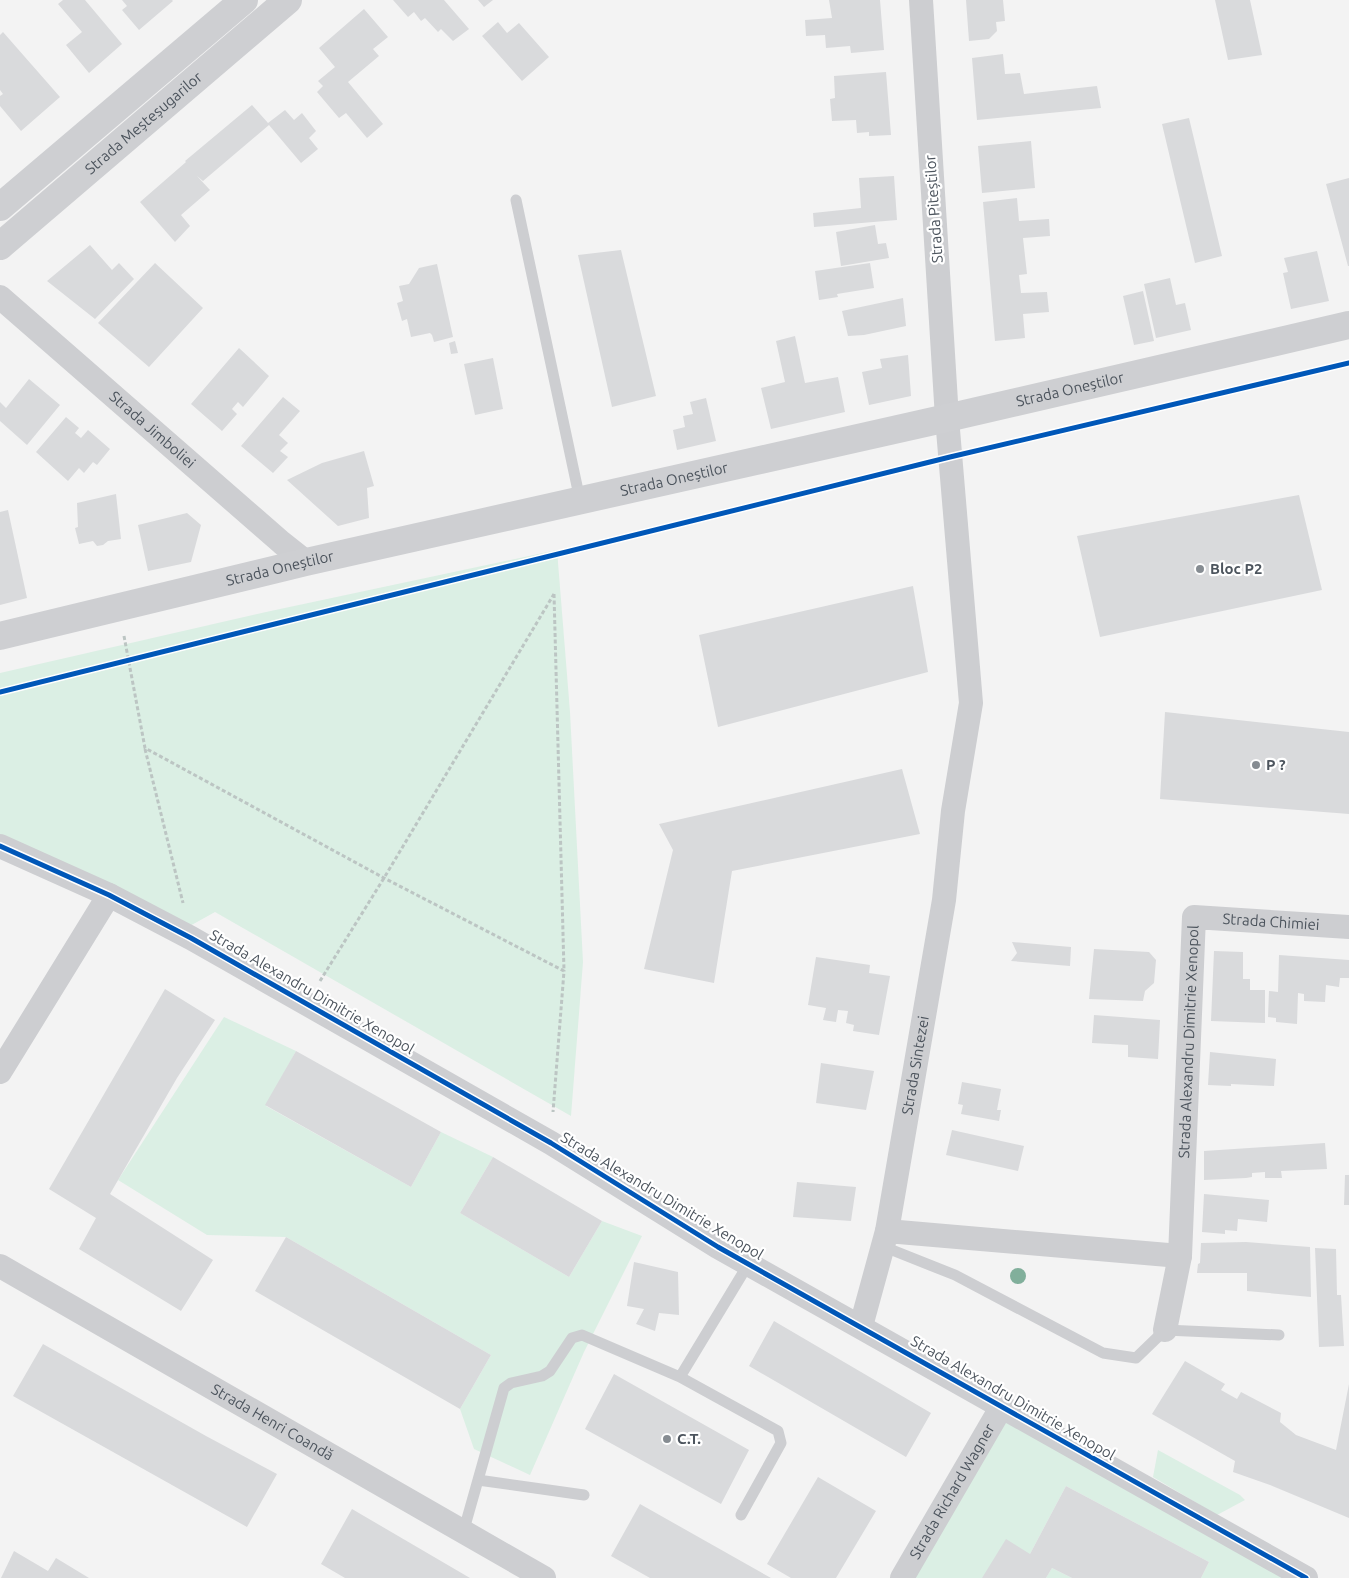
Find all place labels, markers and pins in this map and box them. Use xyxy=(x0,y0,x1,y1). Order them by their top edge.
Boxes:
place label: Bloc P2 xyxy=(1210,560,1262,577)
marker: Bloc P2 xyxy=(1194,563,1206,575)
place label: P ? xyxy=(1266,756,1286,773)
marker: P ? xyxy=(1250,759,1262,771)
place label: C.T. xyxy=(677,1430,701,1447)
marker: C.T. xyxy=(661,1433,673,1445)

